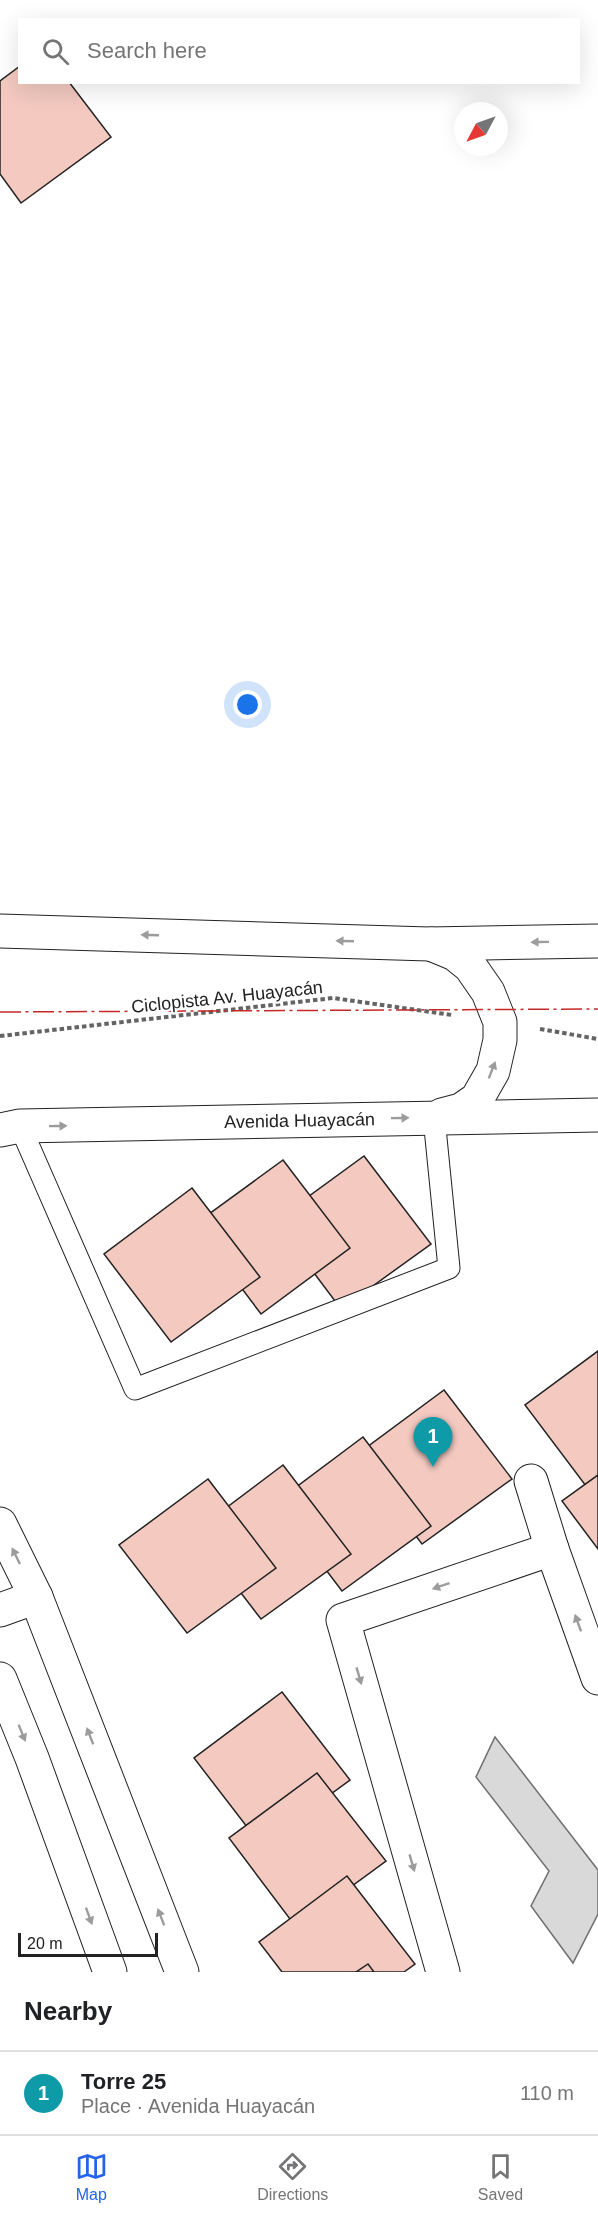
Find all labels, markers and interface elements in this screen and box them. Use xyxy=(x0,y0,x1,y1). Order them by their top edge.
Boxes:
search box xyxy=(18,18,580,84)
icon: search xyxy=(39,35,72,68)
text: Search here xyxy=(87,38,207,63)
north arrow xyxy=(454,102,508,156)
your location xyxy=(233,690,262,719)
one-way arrow xyxy=(140,930,159,940)
one-way arrow xyxy=(335,936,354,946)
one-way arrow xyxy=(530,937,549,947)
street label: Ciclopista Av. Huayacán xyxy=(130,977,324,1017)
one-way arrow xyxy=(487,1061,497,1079)
street label: Avenida Huayacán xyxy=(224,1109,375,1132)
one-way arrow xyxy=(391,1114,410,1123)
one-way arrow xyxy=(49,1121,68,1130)
pin: 1 xyxy=(414,1418,452,1467)
one-way arrow xyxy=(11,1547,20,1564)
one-way arrow xyxy=(432,1582,450,1592)
one-way arrow xyxy=(573,1614,583,1632)
one-way arrow xyxy=(355,1667,364,1685)
one-way arrow xyxy=(17,1725,27,1743)
one-way arrow xyxy=(85,1726,95,1744)
one-way arrow xyxy=(408,1854,417,1872)
one-way arrow xyxy=(85,1907,95,1925)
one-way arrow xyxy=(156,1908,166,1926)
scale bar xyxy=(18,1930,158,1958)
text: 20 m xyxy=(27,1935,63,1952)
text: Nearby xyxy=(24,1996,112,2026)
text: Torre 25 xyxy=(81,2069,166,2094)
text: 1 xyxy=(38,2082,49,2104)
text: 110 m xyxy=(520,2082,574,2104)
text: Place · Avenida Huayacán xyxy=(81,2095,315,2117)
tab: Map xyxy=(75,2150,108,2204)
tab: Directions xyxy=(257,2150,328,2204)
tab: Saved xyxy=(478,2150,523,2204)

